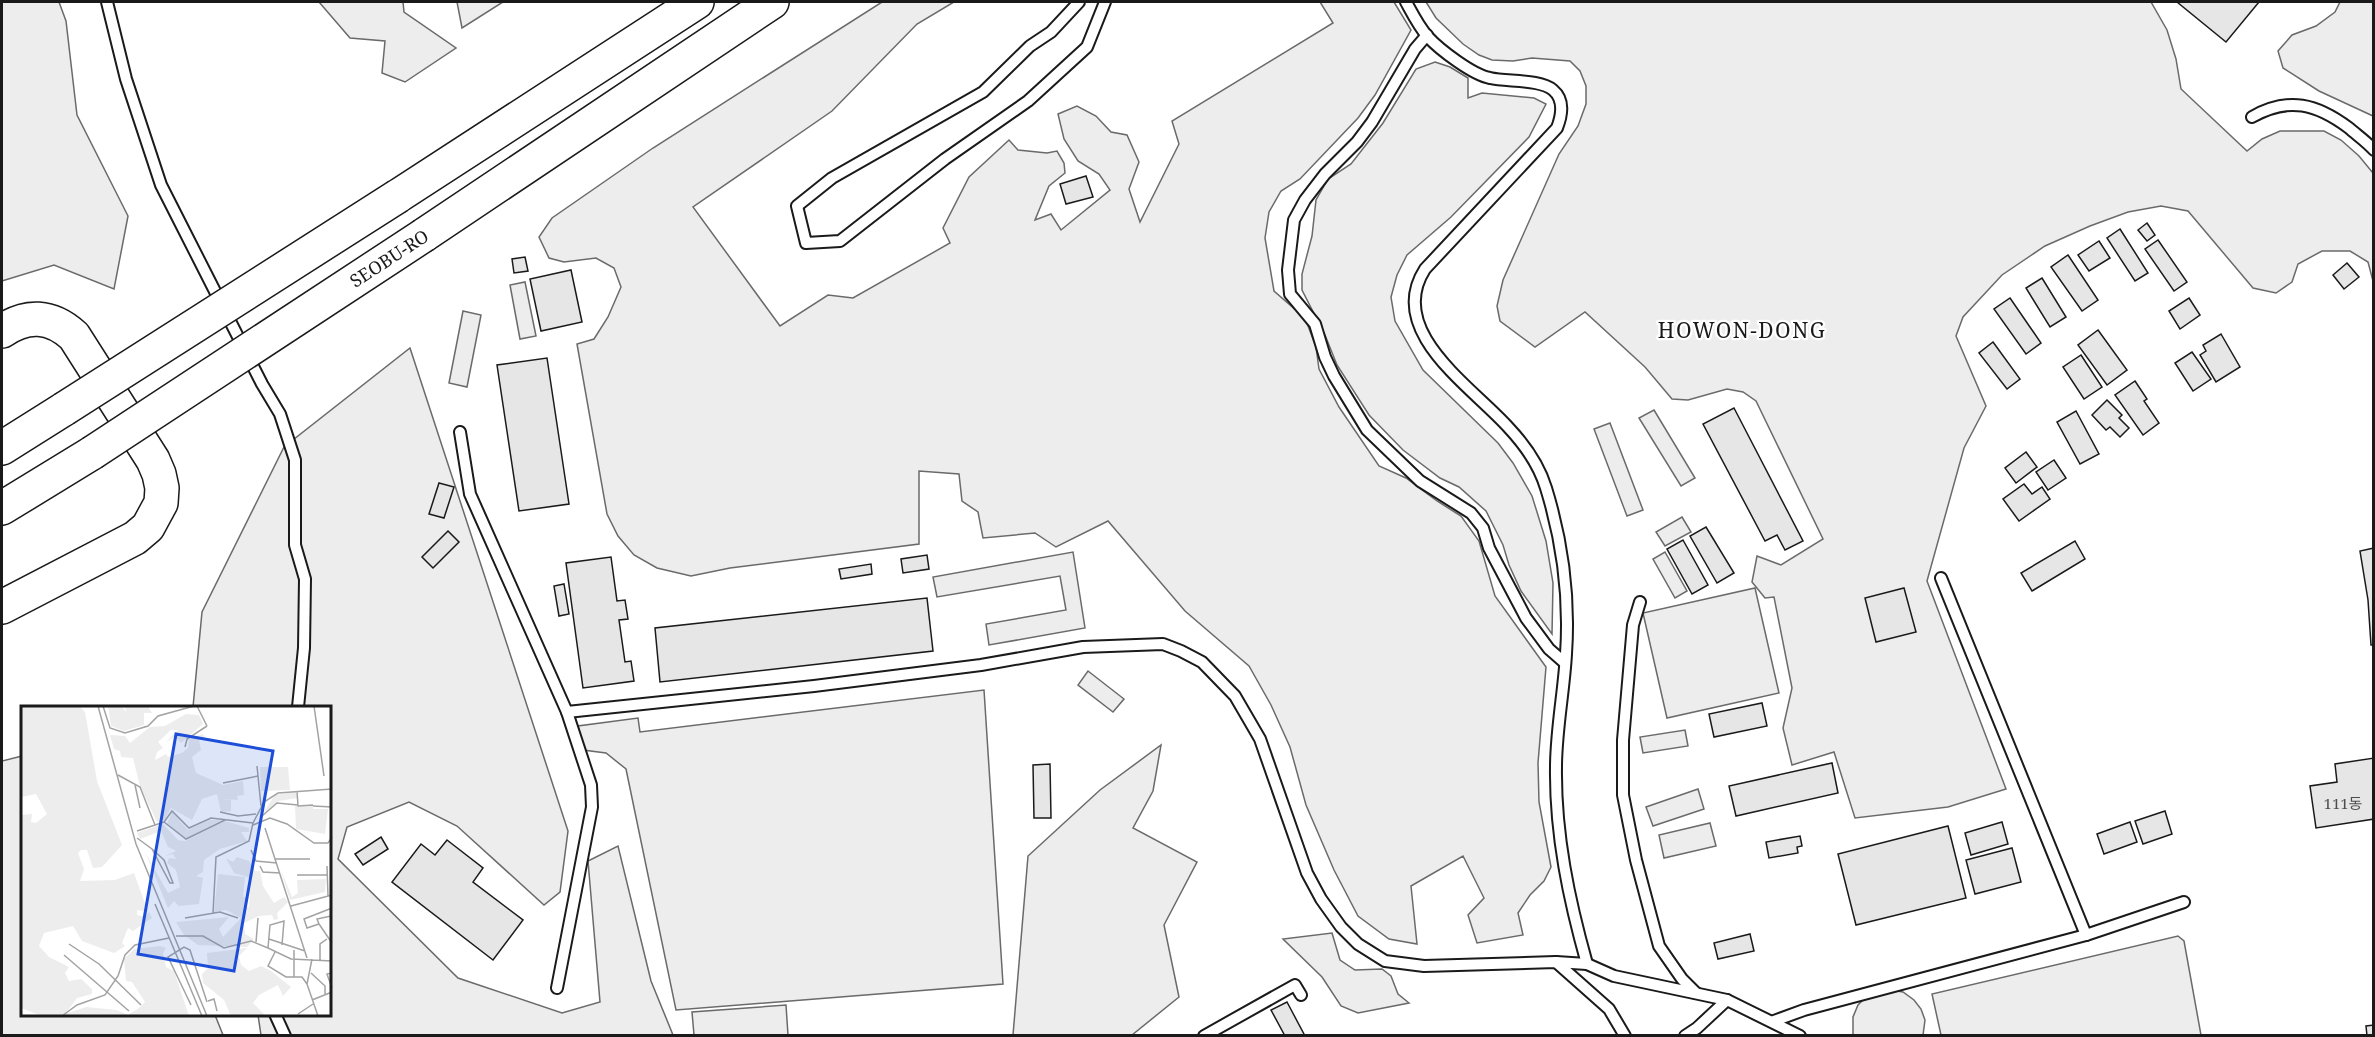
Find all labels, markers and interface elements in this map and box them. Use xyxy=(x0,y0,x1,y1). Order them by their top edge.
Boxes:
street label: SEOBU-RO xyxy=(345,224,433,292)
district label: HOWON-DONG xyxy=(1658,316,1826,344)
inset map xyxy=(21,706,332,1016)
house number: 111동 xyxy=(2324,793,2362,813)

